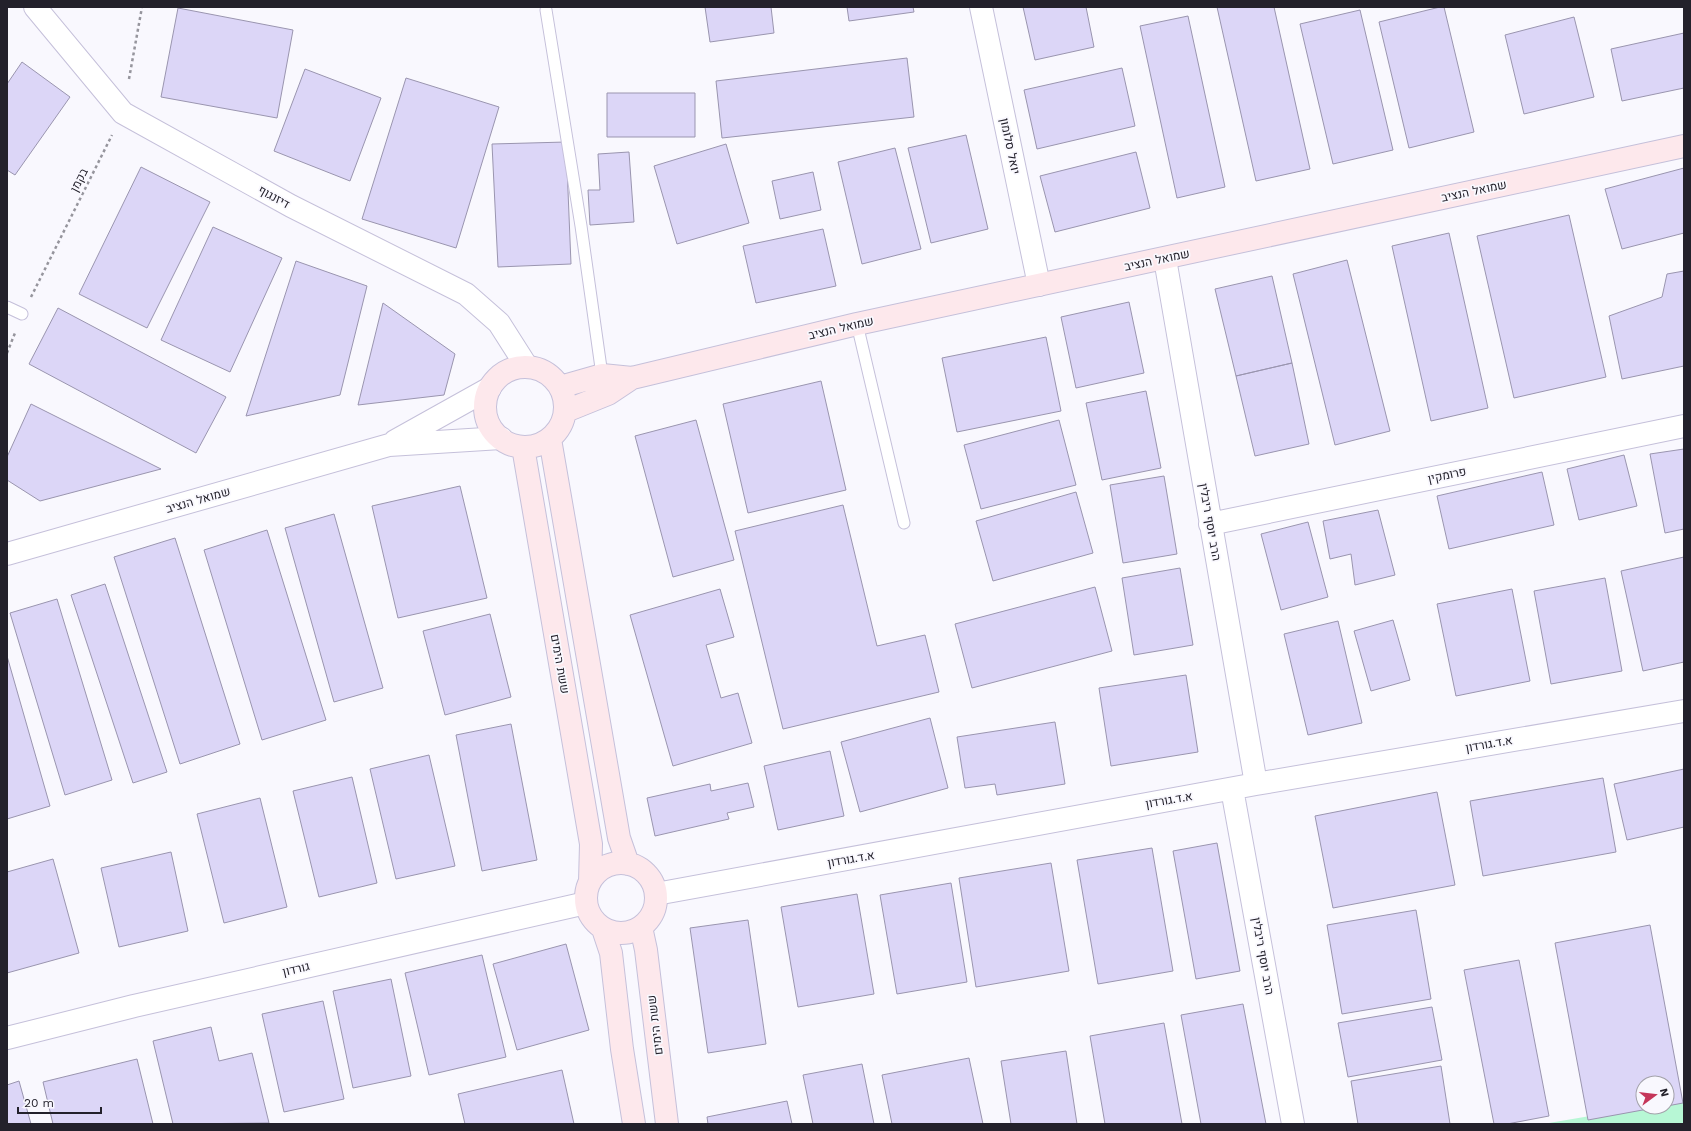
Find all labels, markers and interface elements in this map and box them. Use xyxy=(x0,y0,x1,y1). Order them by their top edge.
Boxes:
street label: יואל סלומון xyxy=(997,117,1023,175)
street label: בקמן xyxy=(67,165,91,194)
street label: שמואל הנציב xyxy=(1440,177,1508,205)
street label: דיזנגוף xyxy=(256,183,292,211)
street label: שמואל הנציב xyxy=(1123,246,1191,274)
street label: שמואל הנציב xyxy=(807,314,875,342)
street label: פרומקין xyxy=(1426,464,1468,486)
street label: הרב יוסף ריבלין xyxy=(1196,482,1224,562)
street label: שמואל הנציב xyxy=(164,484,232,516)
street label: ששת הימים xyxy=(548,633,572,695)
street label: א.ד.גורדון xyxy=(1464,733,1514,755)
street label: א.ד.גורדון xyxy=(1144,789,1194,811)
street label: א.ד.גורדון xyxy=(826,848,876,870)
street label: הרב יוסף ריבלין xyxy=(1249,916,1277,996)
street label: גורדון xyxy=(281,959,311,979)
street label: ששת הימים xyxy=(644,994,666,1056)
north arrow xyxy=(1635,1075,1675,1115)
text: N xyxy=(1657,1087,1672,1098)
scale bar xyxy=(18,1089,101,1115)
text: 20 m xyxy=(24,1096,54,1110)

